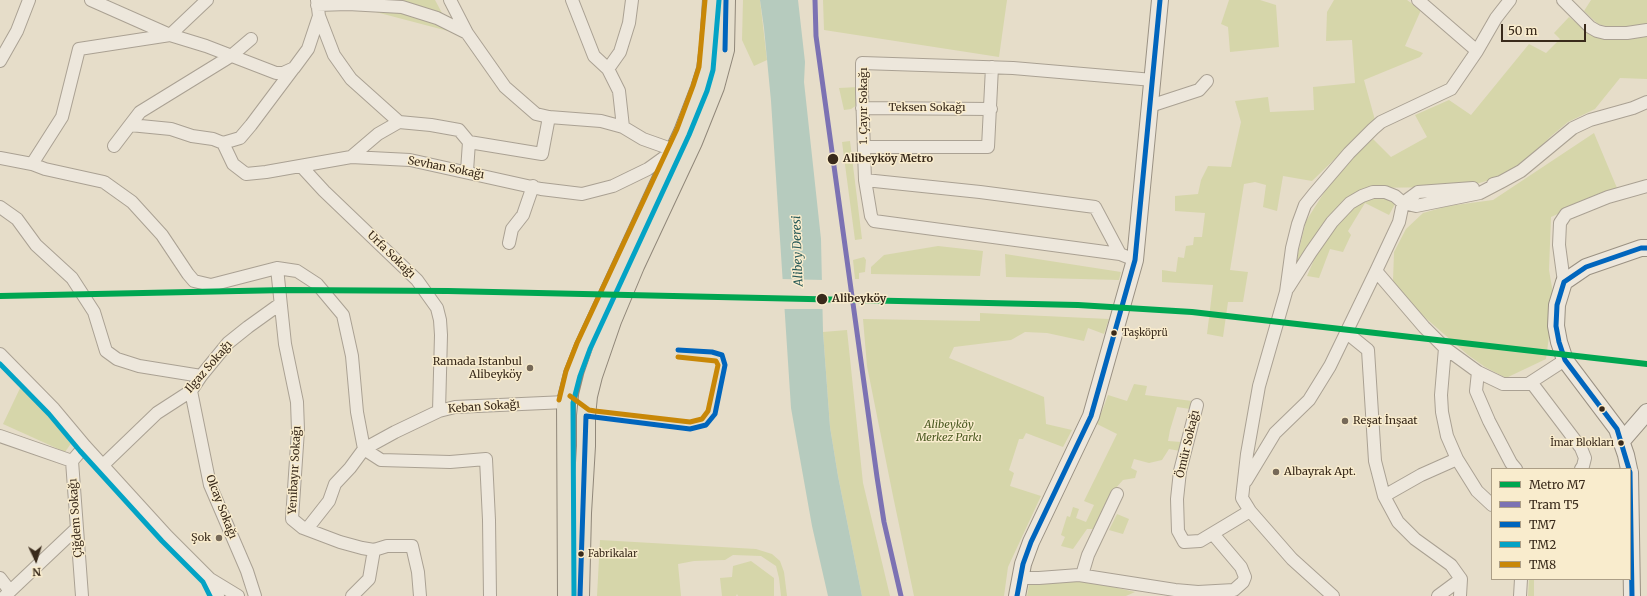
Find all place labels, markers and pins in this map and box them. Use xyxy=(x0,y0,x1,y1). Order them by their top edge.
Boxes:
marker: Alibeyköy Metro xyxy=(826,152,840,166)
place label: Alibeyköy Metro xyxy=(843,152,933,166)
marker: Alibeyköy xyxy=(815,292,829,306)
place label: Alibeyköy xyxy=(832,292,886,306)
place label: Taşköprü xyxy=(1122,327,1168,339)
marker: Taşköprü xyxy=(1109,328,1119,338)
place label: Ramada Istanbul Alibeyköy xyxy=(433,355,522,381)
marker: Ramada Istanbul Alibeyköy xyxy=(525,363,535,373)
unlabelled marker xyxy=(1597,404,1607,414)
place label: Reşat İnşaat xyxy=(1353,414,1418,428)
marker: Reşat İnşaat xyxy=(1340,416,1350,426)
place label: İmar Blokları xyxy=(1550,437,1614,449)
marker: İmar Blokları xyxy=(1616,438,1626,448)
place label: Albayrak Apt. xyxy=(1284,465,1356,479)
marker: Albayrak Apt. xyxy=(1271,467,1281,477)
place label: Şok xyxy=(191,531,211,545)
marker: Şok xyxy=(214,533,224,543)
place label: Fabrikalar xyxy=(588,548,637,560)
marker: Fabrikalar xyxy=(576,549,586,559)

